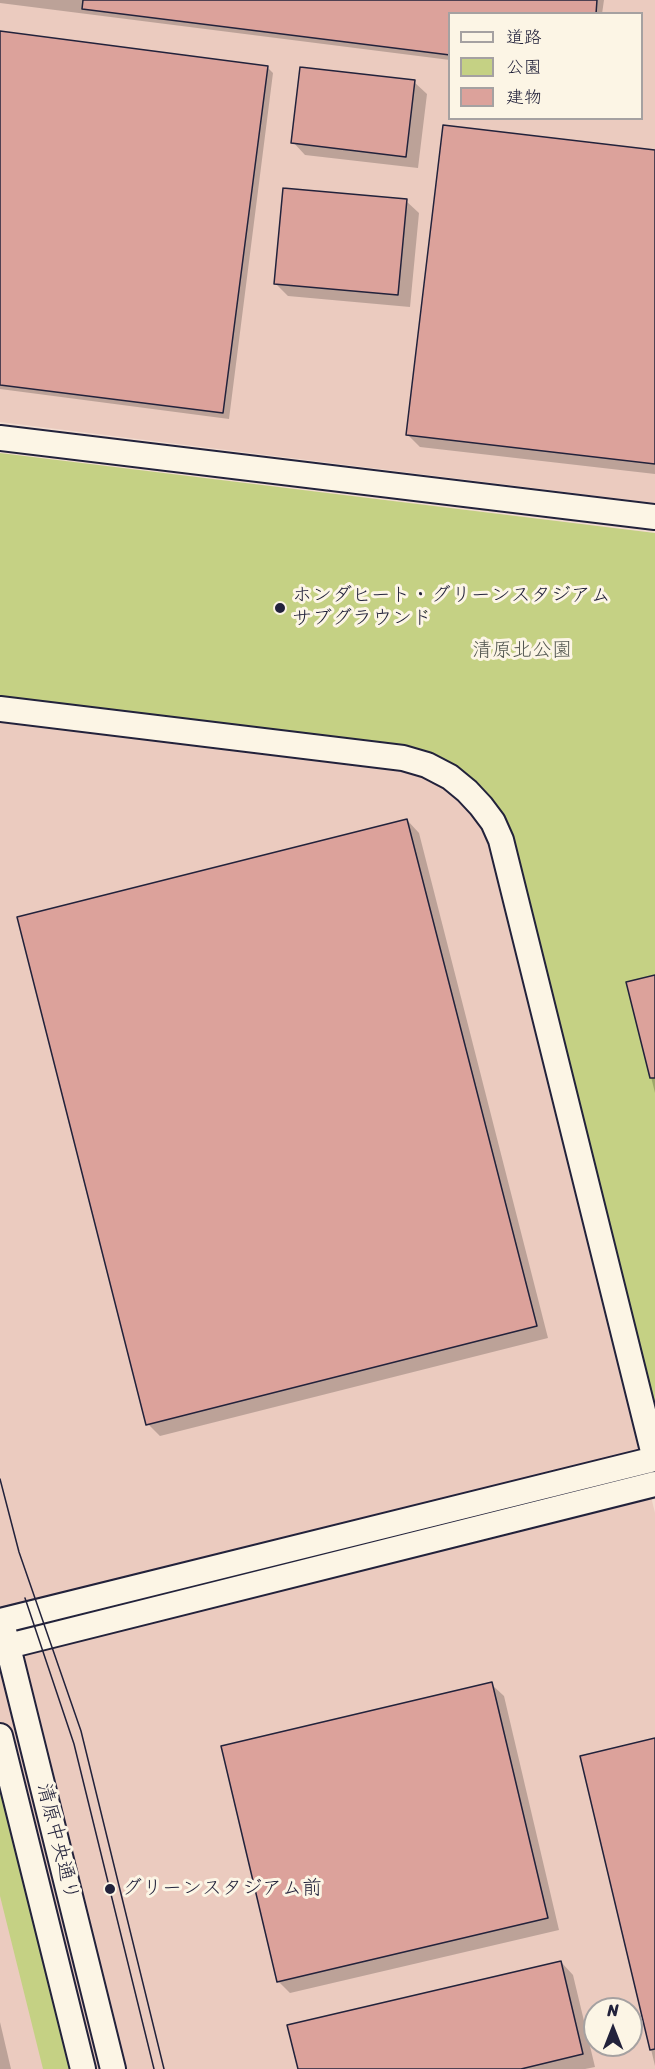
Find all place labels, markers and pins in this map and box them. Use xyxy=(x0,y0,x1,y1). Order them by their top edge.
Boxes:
place label: ホンダヒート・グリーンスタジアム サブグラウンド xyxy=(292,584,611,631)
marker: ホンダヒート・グリーンスタジアム サブグラウンド xyxy=(273,601,287,615)
place label: グリーンスタジアム前 xyxy=(122,1877,322,1901)
marker: グリーンスタジアム前 xyxy=(103,1882,117,1896)

